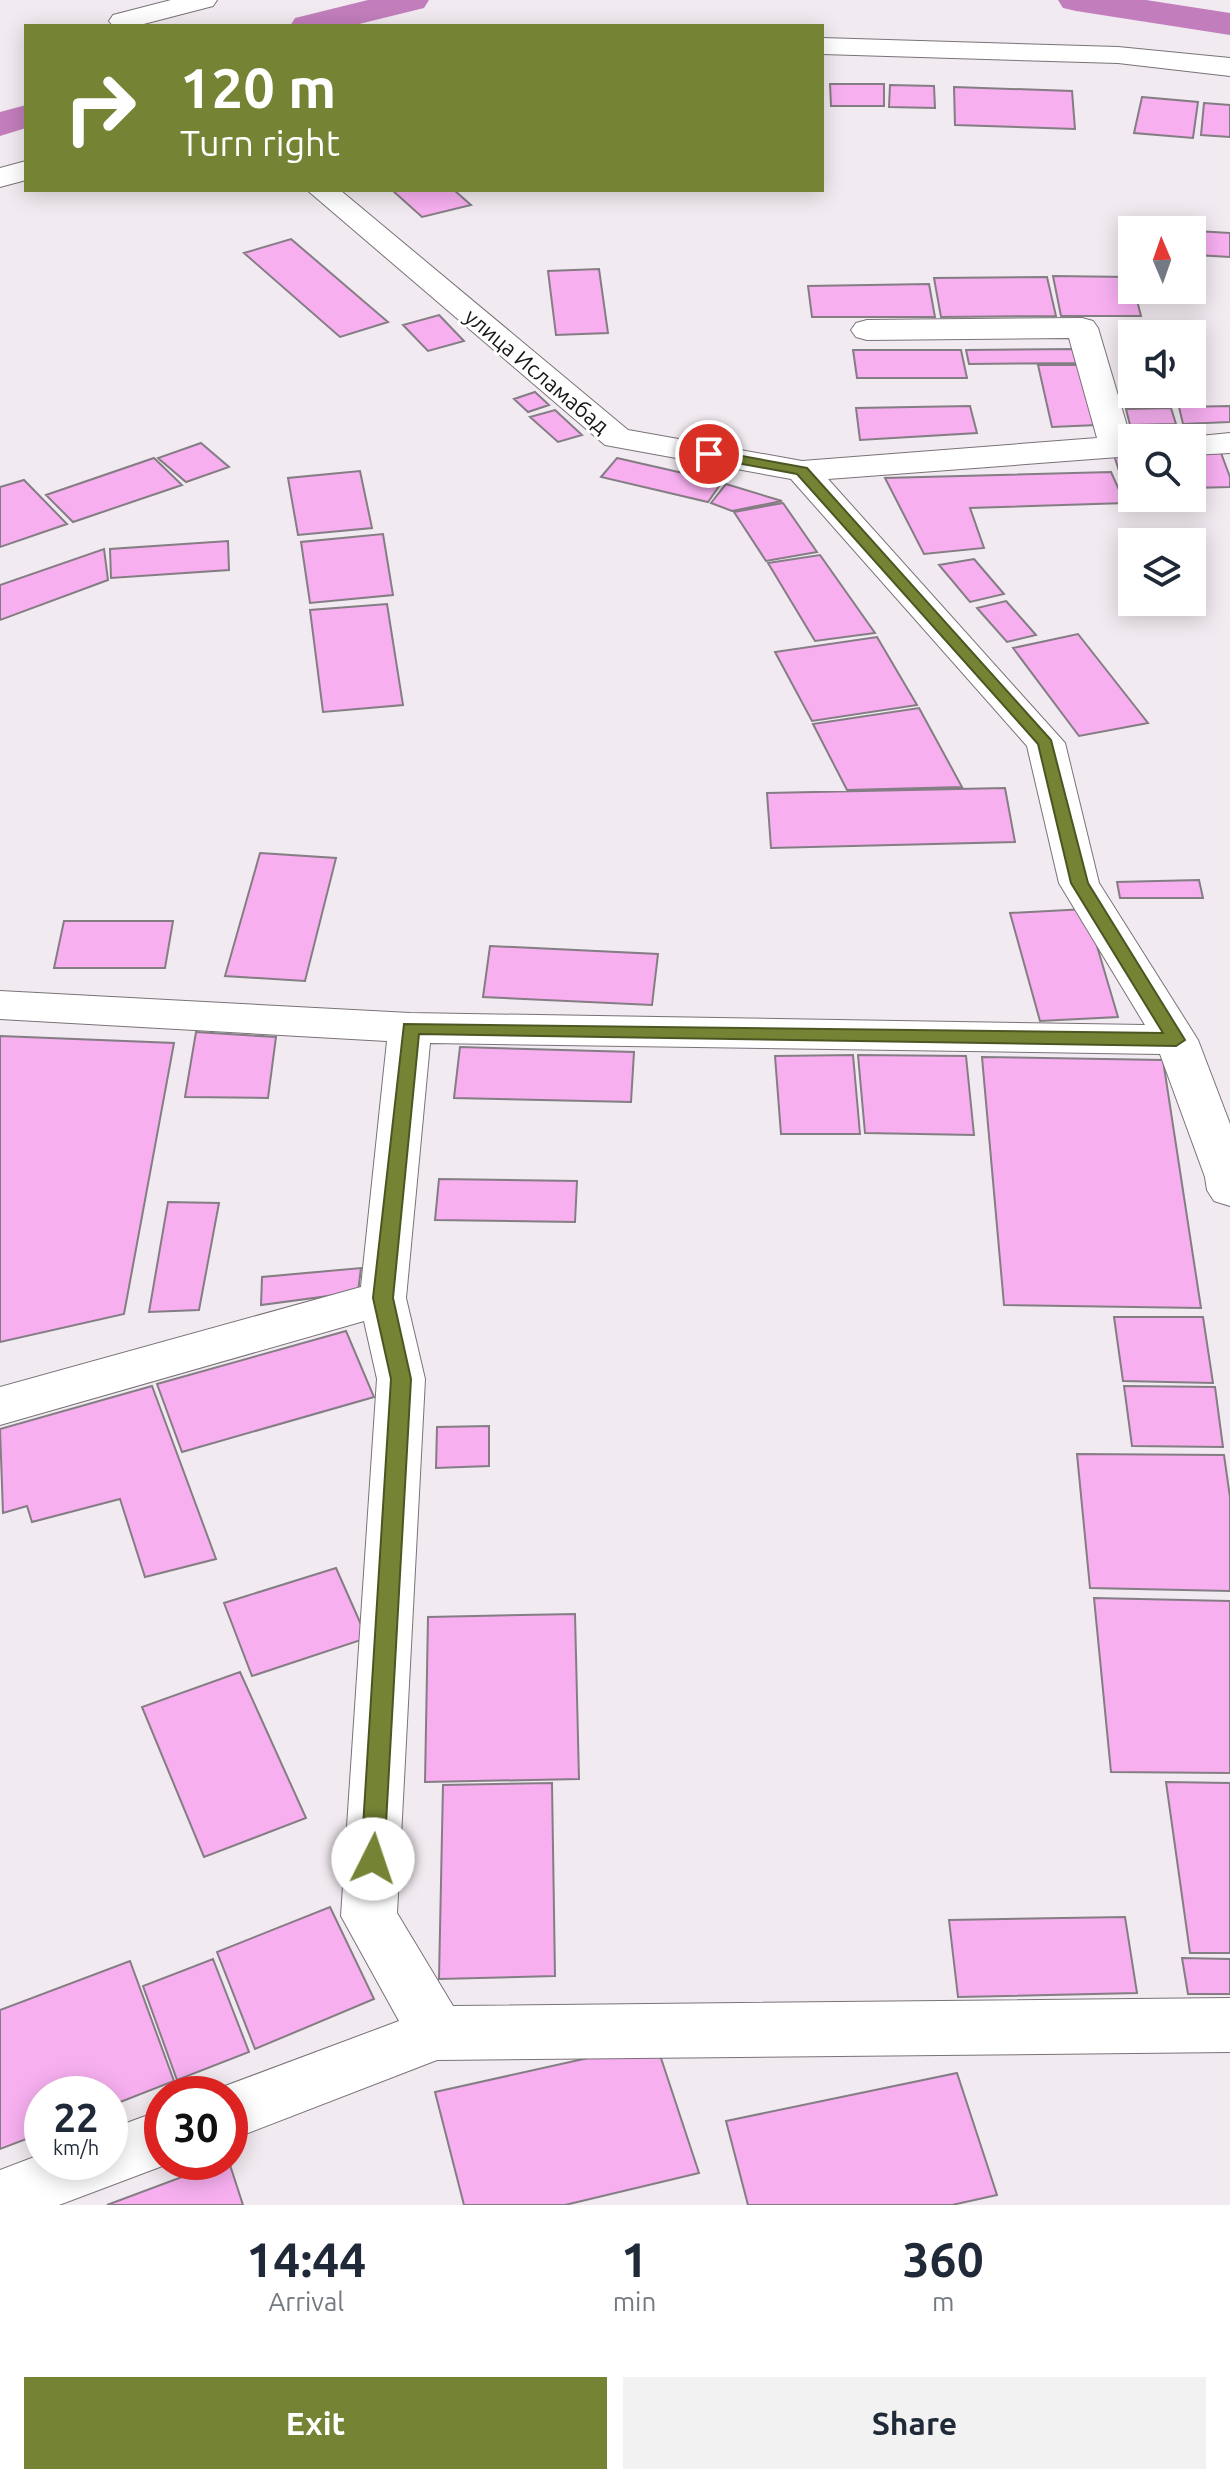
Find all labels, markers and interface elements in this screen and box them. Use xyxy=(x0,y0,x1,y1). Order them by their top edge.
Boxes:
icon: right xyxy=(48,56,152,160)
text: 120 m xyxy=(180,56,336,119)
text: Turn right xyxy=(180,122,340,163)
north arrow xyxy=(1118,216,1206,304)
map controls xyxy=(1118,216,1206,616)
street label: улица Исламабад xyxy=(460,303,614,438)
button: sound xyxy=(1118,320,1206,408)
pin xyxy=(675,420,743,488)
button: search xyxy=(1118,424,1206,512)
icon: arrive xyxy=(687,432,731,476)
button: layers xyxy=(1118,528,1206,616)
position arrow xyxy=(331,1817,415,1901)
speed limit sign: 30 xyxy=(144,2076,248,2180)
text: 22 xyxy=(53,2095,99,2140)
text: km/h xyxy=(53,2136,99,2159)
text: 14:44 xyxy=(246,2232,366,2286)
text: 1 xyxy=(621,2232,648,2286)
text: 360 xyxy=(903,2232,984,2286)
text: Arrival xyxy=(268,2287,344,2316)
text: min xyxy=(613,2287,656,2316)
text: m xyxy=(932,2287,954,2316)
button: Exit xyxy=(24,2377,607,2469)
button: Share xyxy=(623,2377,1206,2469)

